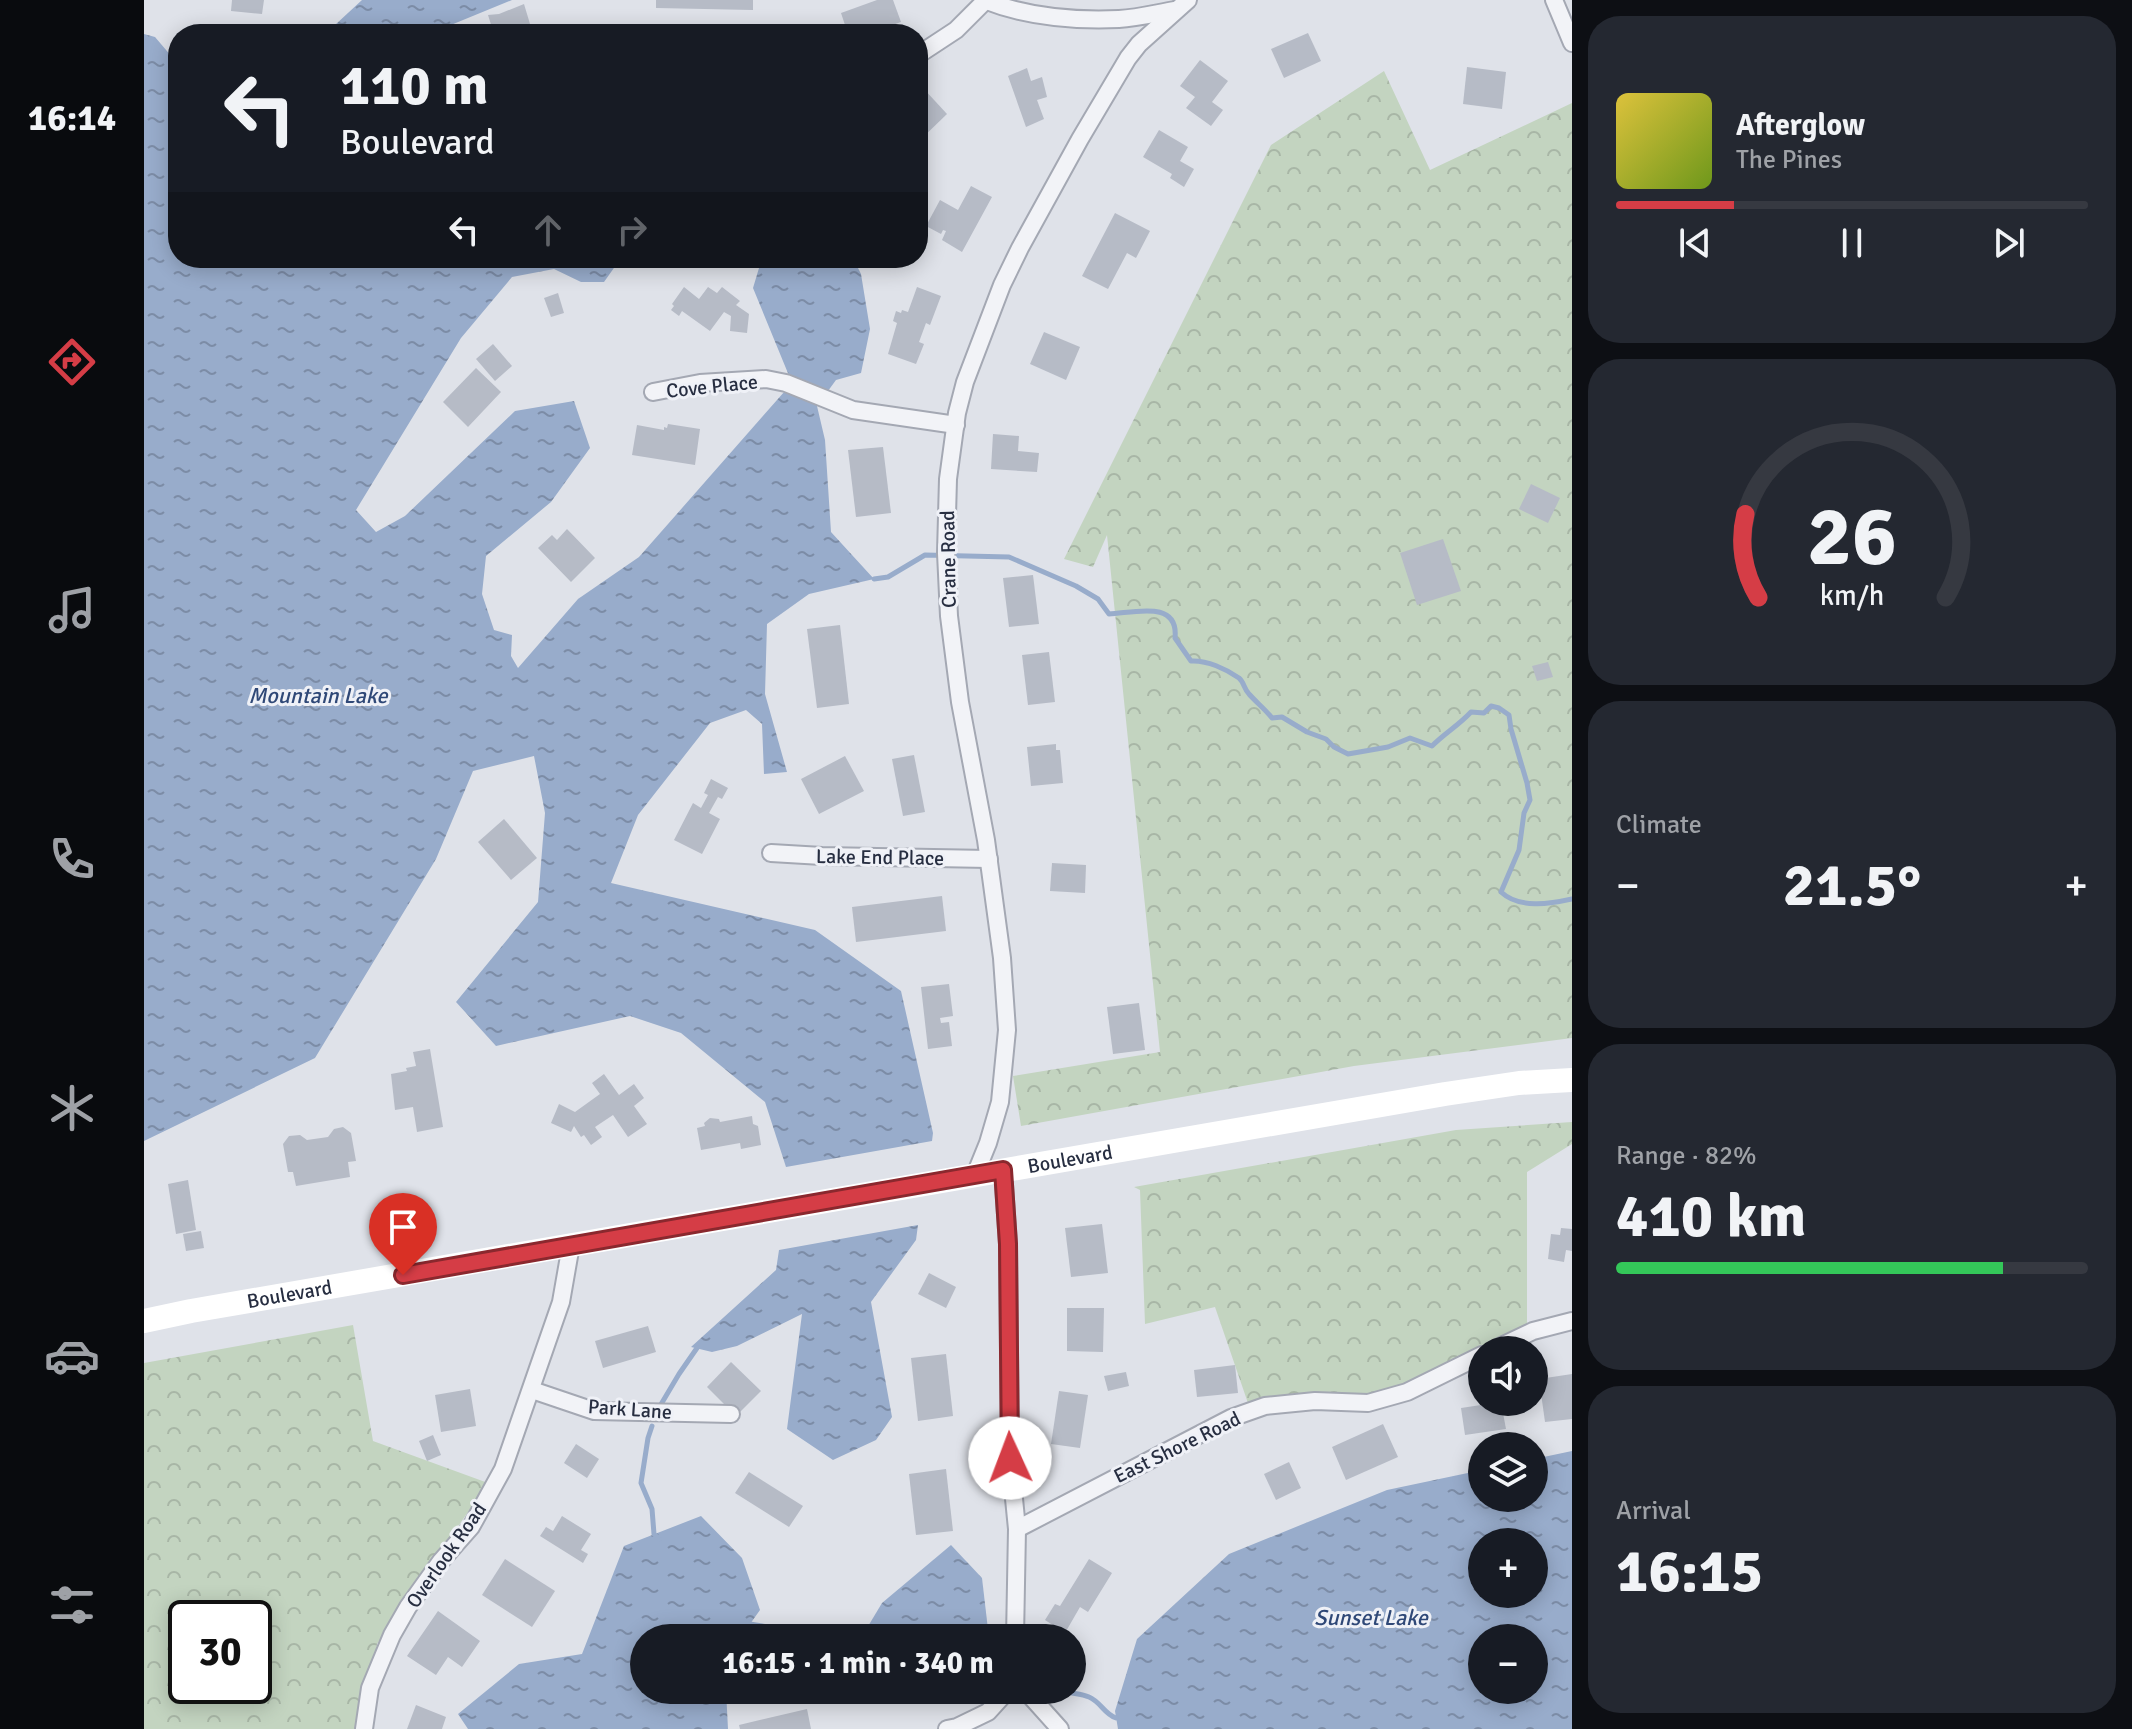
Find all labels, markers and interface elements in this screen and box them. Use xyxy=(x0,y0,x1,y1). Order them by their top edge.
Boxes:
text: 110 m xyxy=(340,51,488,120)
icon: left xyxy=(208,56,312,160)
text: 16:14 xyxy=(28,96,116,141)
text: Afterglow xyxy=(1736,107,1865,144)
text: Boulevard xyxy=(340,120,495,165)
text: The Pines xyxy=(1736,144,1842,176)
icon: left xyxy=(442,208,486,252)
icon: ahead xyxy=(526,208,570,252)
icon: right xyxy=(610,208,654,252)
icon: previous xyxy=(1673,221,1717,265)
icon: pause xyxy=(1830,221,1874,265)
icon: next xyxy=(1987,221,2031,265)
icon: directions xyxy=(44,334,100,390)
street label: Cove Place xyxy=(665,369,759,404)
text: 26 xyxy=(1807,485,1897,587)
street label: Crane Road xyxy=(935,510,962,608)
text: km/h xyxy=(1820,578,1884,613)
icon: music xyxy=(44,582,100,638)
water label: Mountain Lake xyxy=(249,682,388,709)
text: Climate xyxy=(1616,809,1702,841)
icon: phone xyxy=(44,831,100,887)
street label: Lake End Place xyxy=(816,844,944,871)
text: 21.5° xyxy=(1783,849,1921,923)
text: − xyxy=(1616,859,1640,913)
text: + xyxy=(2064,859,2088,913)
icon: climate xyxy=(44,1080,100,1136)
street label: Boulevard xyxy=(1026,1140,1114,1179)
text: Range · 82% xyxy=(1616,1140,1757,1172)
text: 410 km xyxy=(1616,1180,1806,1254)
pin xyxy=(369,1193,437,1275)
icon: arrive xyxy=(381,1205,425,1249)
street label: Boulevard xyxy=(245,1275,334,1314)
icon: car xyxy=(44,1328,100,1384)
map controls xyxy=(1468,1336,1548,1704)
button: sound xyxy=(1468,1336,1548,1416)
street label: Park Lane xyxy=(587,1394,673,1425)
street label: East Shore Road xyxy=(1110,1406,1245,1489)
position arrow xyxy=(968,1416,1052,1500)
button: layers xyxy=(1468,1432,1548,1512)
text: Arrival xyxy=(1616,1495,1691,1527)
street label: Overlook Road xyxy=(401,1498,492,1613)
button: + xyxy=(1468,1528,1548,1608)
text: 16:15 xyxy=(1616,1535,1763,1609)
icon: filters xyxy=(44,1577,100,1633)
speed limit sign: 30 xyxy=(168,1600,272,1704)
water label: Sunset Lake xyxy=(1314,1604,1429,1631)
button: − xyxy=(1468,1624,1548,1704)
text: 16:15 · 1 min · 340 m xyxy=(722,1645,994,1682)

